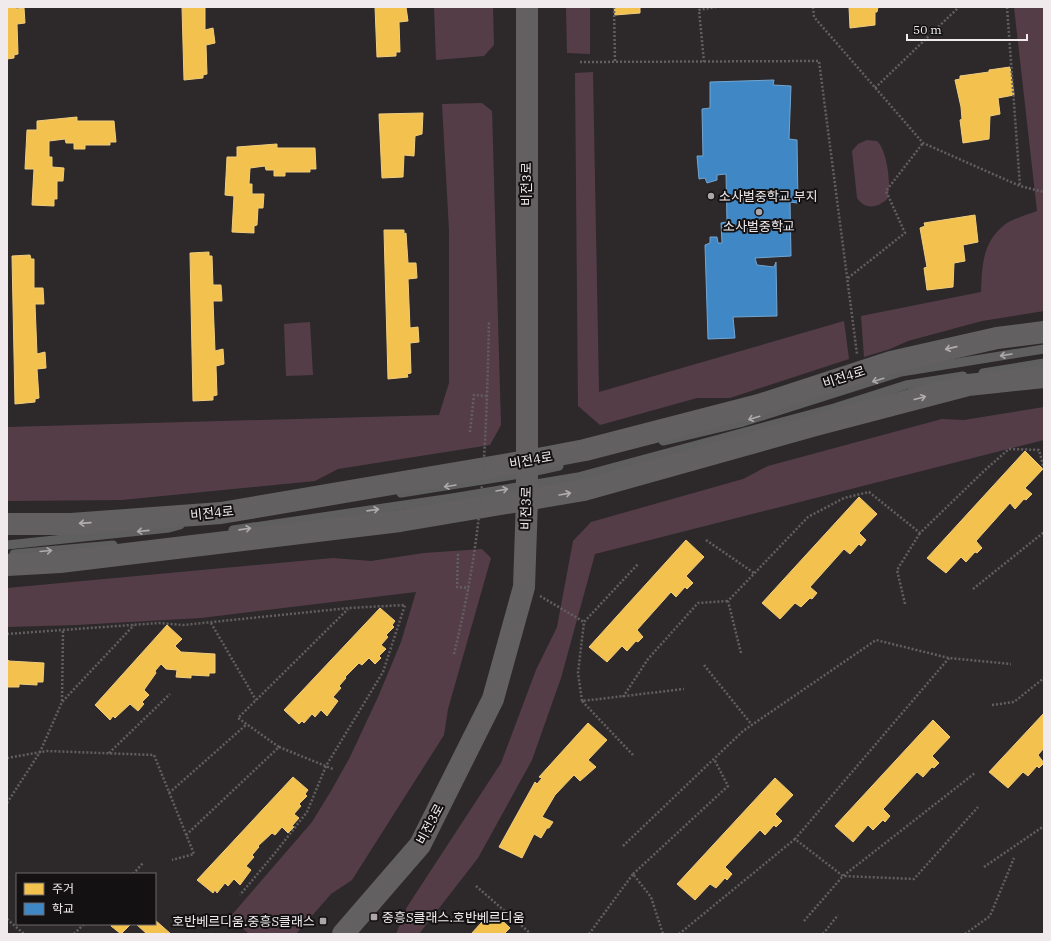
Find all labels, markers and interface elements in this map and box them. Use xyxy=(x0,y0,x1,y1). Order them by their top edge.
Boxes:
scale bar xyxy=(907,16,1027,42)
text: 50 m xyxy=(913,22,942,37)
street label: 비전3로 xyxy=(518,162,535,206)
place label: 소사벌중학교 부지 xyxy=(719,188,818,205)
marker: 소사벌중학교 부지 xyxy=(706,191,716,201)
marker: 소사벌중학교 xyxy=(754,207,764,217)
place label: 소사벌중학교 xyxy=(723,218,795,235)
one-way arrow xyxy=(944,345,957,353)
one-way arrow xyxy=(999,351,1012,359)
street label: 비전4로 xyxy=(821,362,867,392)
one-way arrow xyxy=(872,376,884,384)
one-way arrow xyxy=(913,393,926,401)
one-way arrow xyxy=(748,415,760,423)
street label: 비전4로 xyxy=(508,448,554,472)
one-way arrow xyxy=(443,482,456,490)
one-way arrow xyxy=(495,486,508,494)
street label: 비전3로 xyxy=(517,486,535,530)
one-way arrow xyxy=(558,489,571,497)
street label: 비전4로 xyxy=(189,502,235,524)
one-way arrow xyxy=(366,506,379,514)
one-way arrow xyxy=(79,519,92,526)
one-way arrow xyxy=(238,525,251,533)
one-way arrow xyxy=(136,527,149,535)
one-way arrow xyxy=(39,547,52,555)
street label: 비전3로 xyxy=(412,801,448,847)
legend xyxy=(16,873,156,925)
text: 주거 xyxy=(52,881,74,896)
text: 학교 xyxy=(52,901,74,916)
place label: 중흥S클래스.호반베르디움 xyxy=(382,909,525,926)
marker: 중흥S클래스.호반베르디움 xyxy=(369,912,379,922)
place label: 호반베르디움.중흥S클래스 xyxy=(172,913,315,930)
marker: 호반베르디움.중흥S클래스 xyxy=(318,916,328,926)

